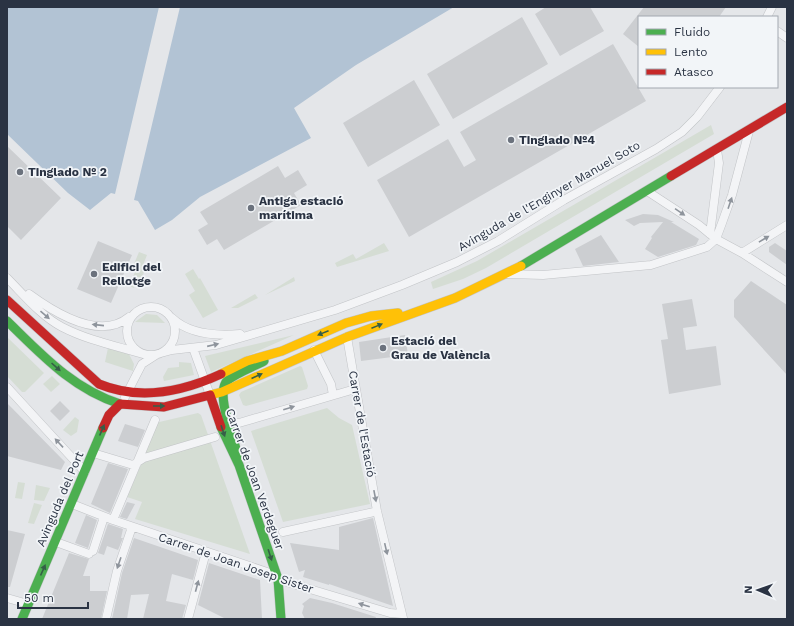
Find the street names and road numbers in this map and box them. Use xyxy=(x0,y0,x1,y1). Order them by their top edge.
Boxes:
street label: Avinguda de l'Enginyer Manuel Soto xyxy=(455,138,643,254)
street label: Carrer de l'Estació xyxy=(346,370,378,478)
street label: Carrer de Joan Verdeguer xyxy=(223,406,287,552)
street label: Avinguda del Port xyxy=(34,449,86,549)
street label: Carrer de Joan Josep Sister xyxy=(157,530,316,596)

